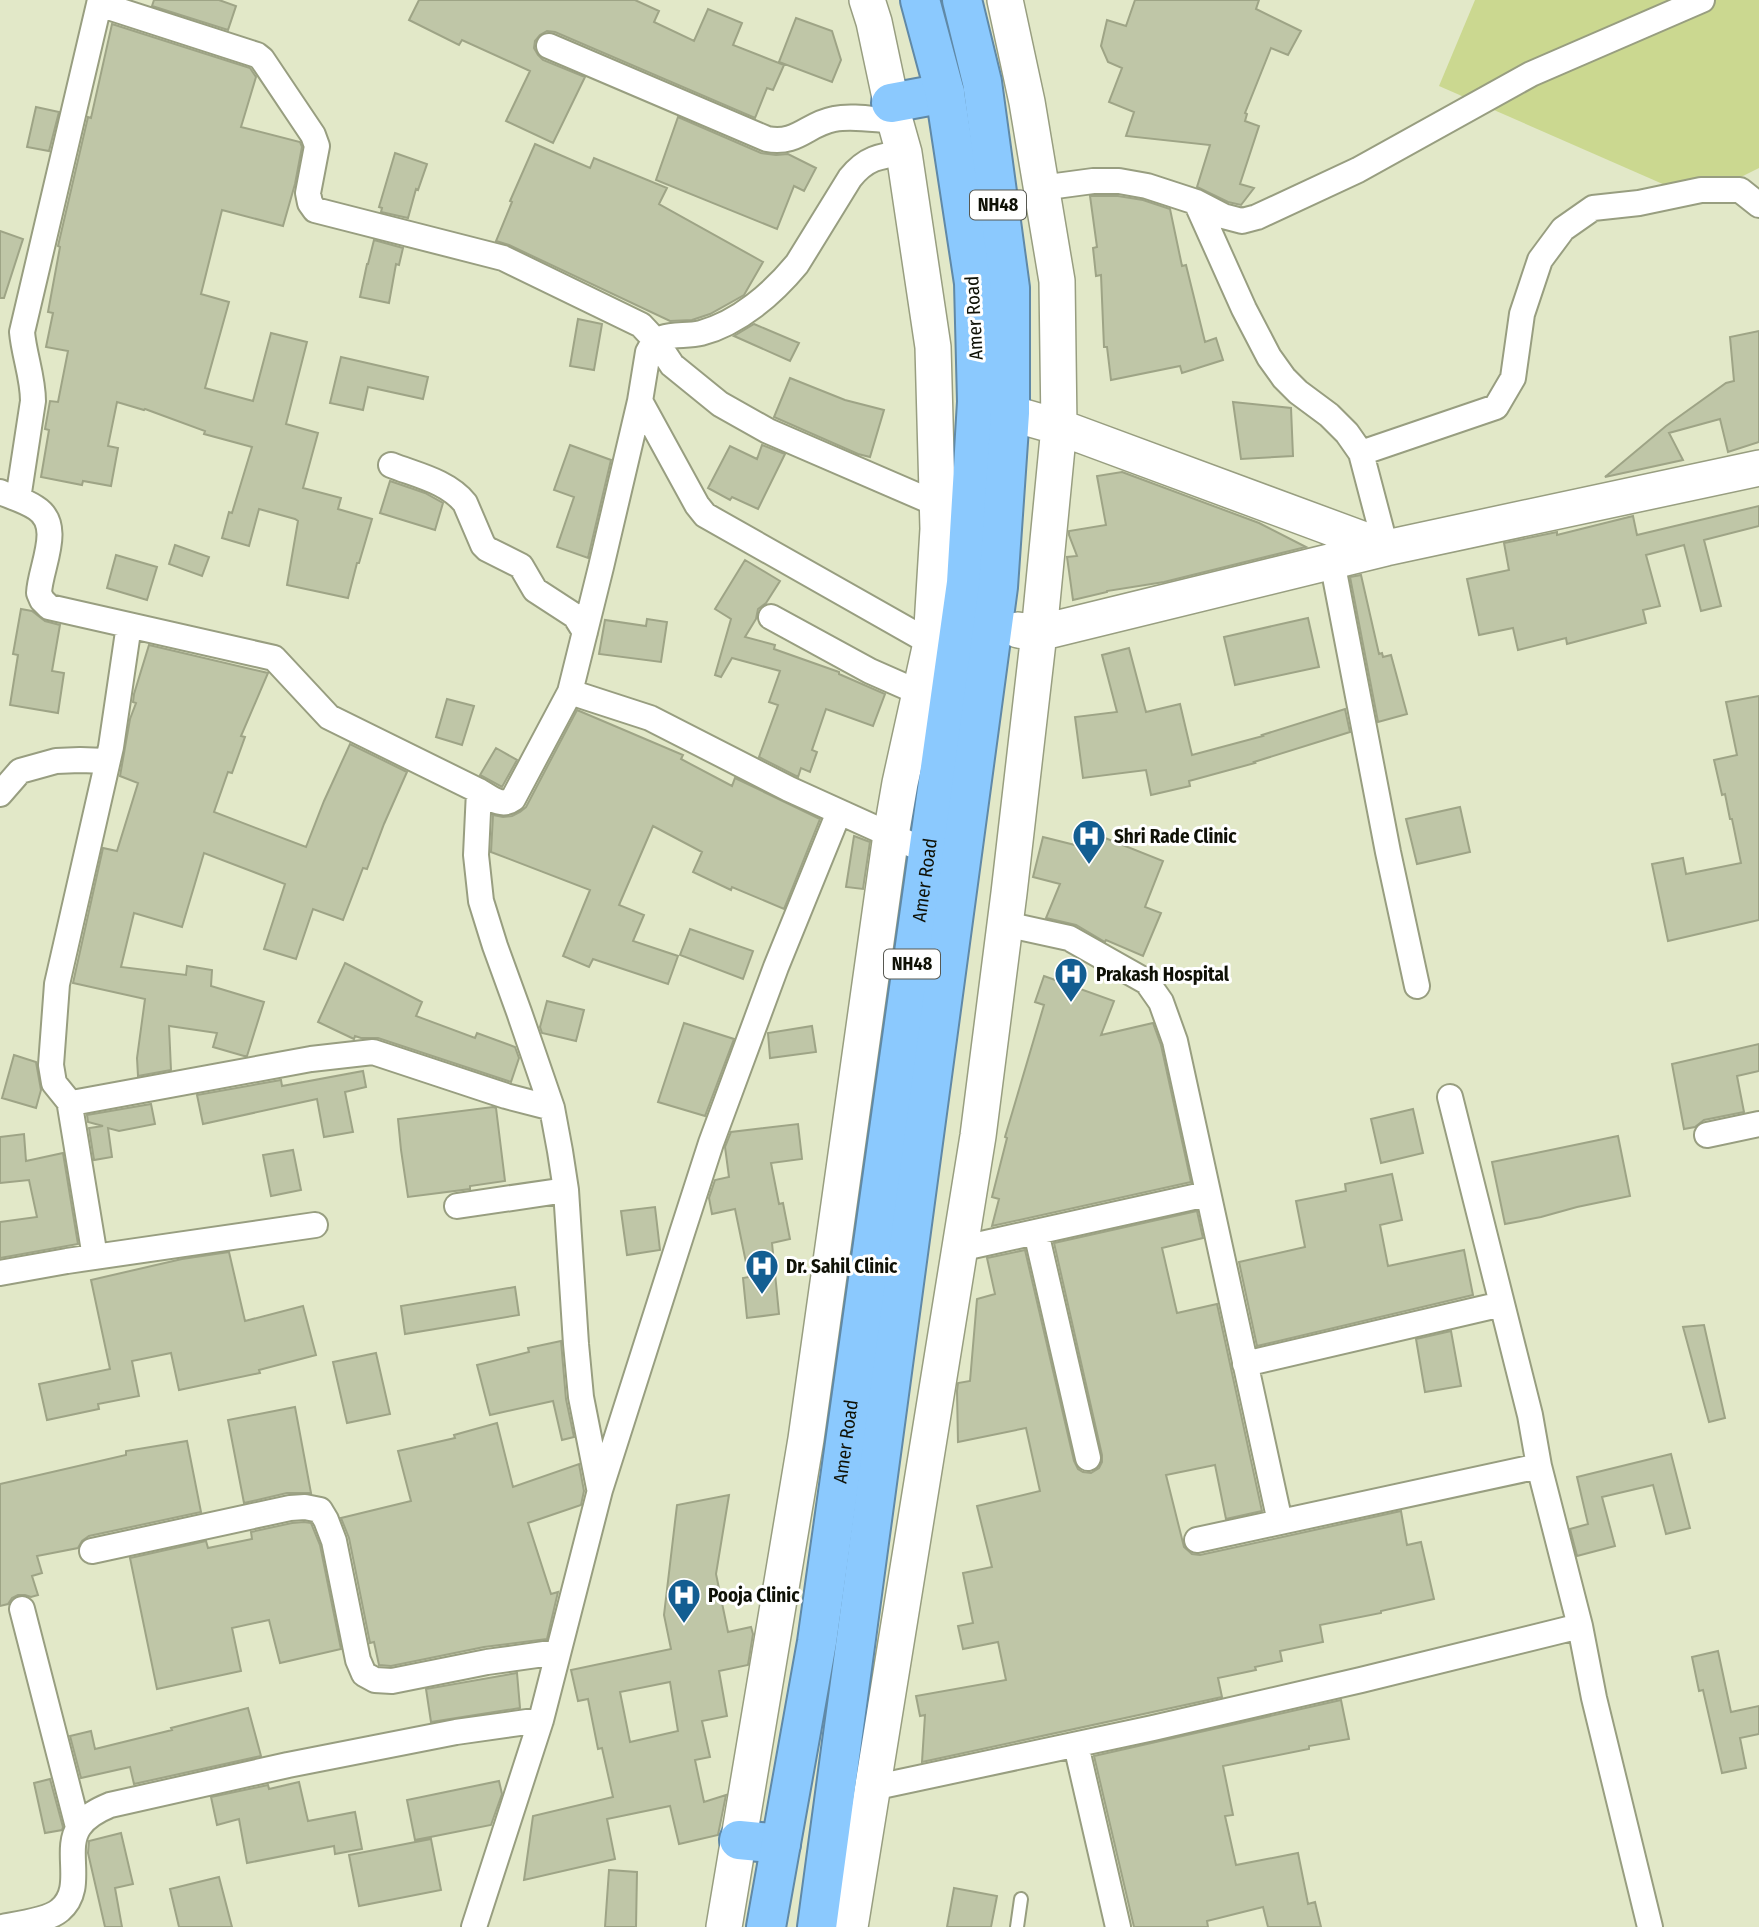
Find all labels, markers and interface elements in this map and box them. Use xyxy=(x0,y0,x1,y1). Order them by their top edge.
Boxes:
road number: NH48 xyxy=(970,190,1026,220)
street label: Amer Road xyxy=(960,275,988,361)
hospital icon: Shri Rade Clinic xyxy=(1070,817,1108,866)
place label: Shri Rade Clinic xyxy=(1114,825,1237,848)
street label: Amer Road xyxy=(907,837,941,923)
road number: NH48 xyxy=(884,950,940,979)
hospital icon: Prakash Hospital xyxy=(1052,955,1090,1004)
place label: Prakash Hospital xyxy=(1096,963,1230,986)
hospital icon: Dr. Sahil Clinic xyxy=(743,1247,781,1296)
place label: Dr. Sahil Clinic xyxy=(786,1255,898,1278)
street label: Amer Road xyxy=(828,1398,862,1485)
hospital icon: Pooja Clinic xyxy=(665,1576,703,1625)
place label: Pooja Clinic xyxy=(708,1584,800,1607)

